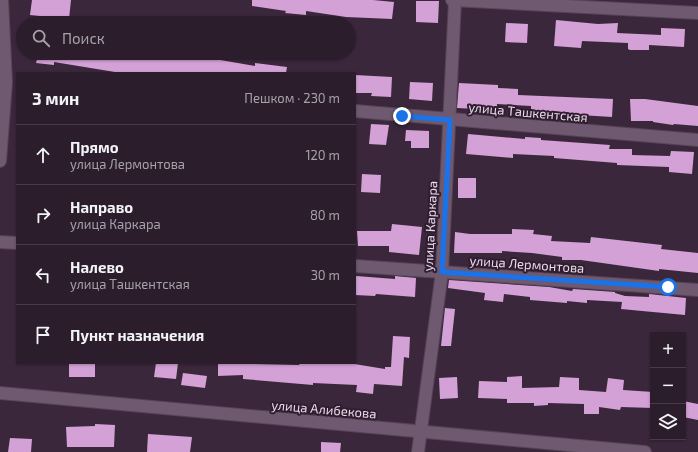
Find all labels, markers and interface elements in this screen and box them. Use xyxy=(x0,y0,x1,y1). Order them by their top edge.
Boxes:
search box xyxy=(16,16,356,60)
icon: search xyxy=(30,27,52,49)
text: Поиск xyxy=(62,29,105,47)
text: 3 мин xyxy=(32,88,79,108)
text: Пешком · 230 m xyxy=(244,90,340,106)
street label: улица Ташкентская xyxy=(468,99,588,125)
route end xyxy=(393,107,411,125)
text: Прямо xyxy=(70,138,119,156)
icon: ahead xyxy=(32,144,54,166)
text: 120 m xyxy=(305,147,340,163)
text: улица Лермонтова xyxy=(70,156,185,172)
street label: улица Каркара xyxy=(420,180,440,272)
text: Направо xyxy=(70,198,133,216)
icon: right xyxy=(32,204,54,226)
text: 80 m xyxy=(310,207,340,223)
text: улица Каркара xyxy=(70,216,161,232)
street label: улица Лермонтова xyxy=(469,252,585,276)
text: Налево xyxy=(70,258,124,276)
icon: left xyxy=(32,264,54,286)
text: 30 m xyxy=(311,267,340,283)
text: улица Ташкентская xyxy=(70,276,190,292)
route start xyxy=(659,278,677,296)
icon: arrive xyxy=(32,324,54,346)
text: Пункт назначения xyxy=(70,326,204,344)
map controls xyxy=(650,332,686,440)
button: + xyxy=(650,332,686,368)
button: − xyxy=(650,368,686,404)
street label: улица Алибекова xyxy=(271,396,377,422)
button: layers xyxy=(650,404,686,440)

